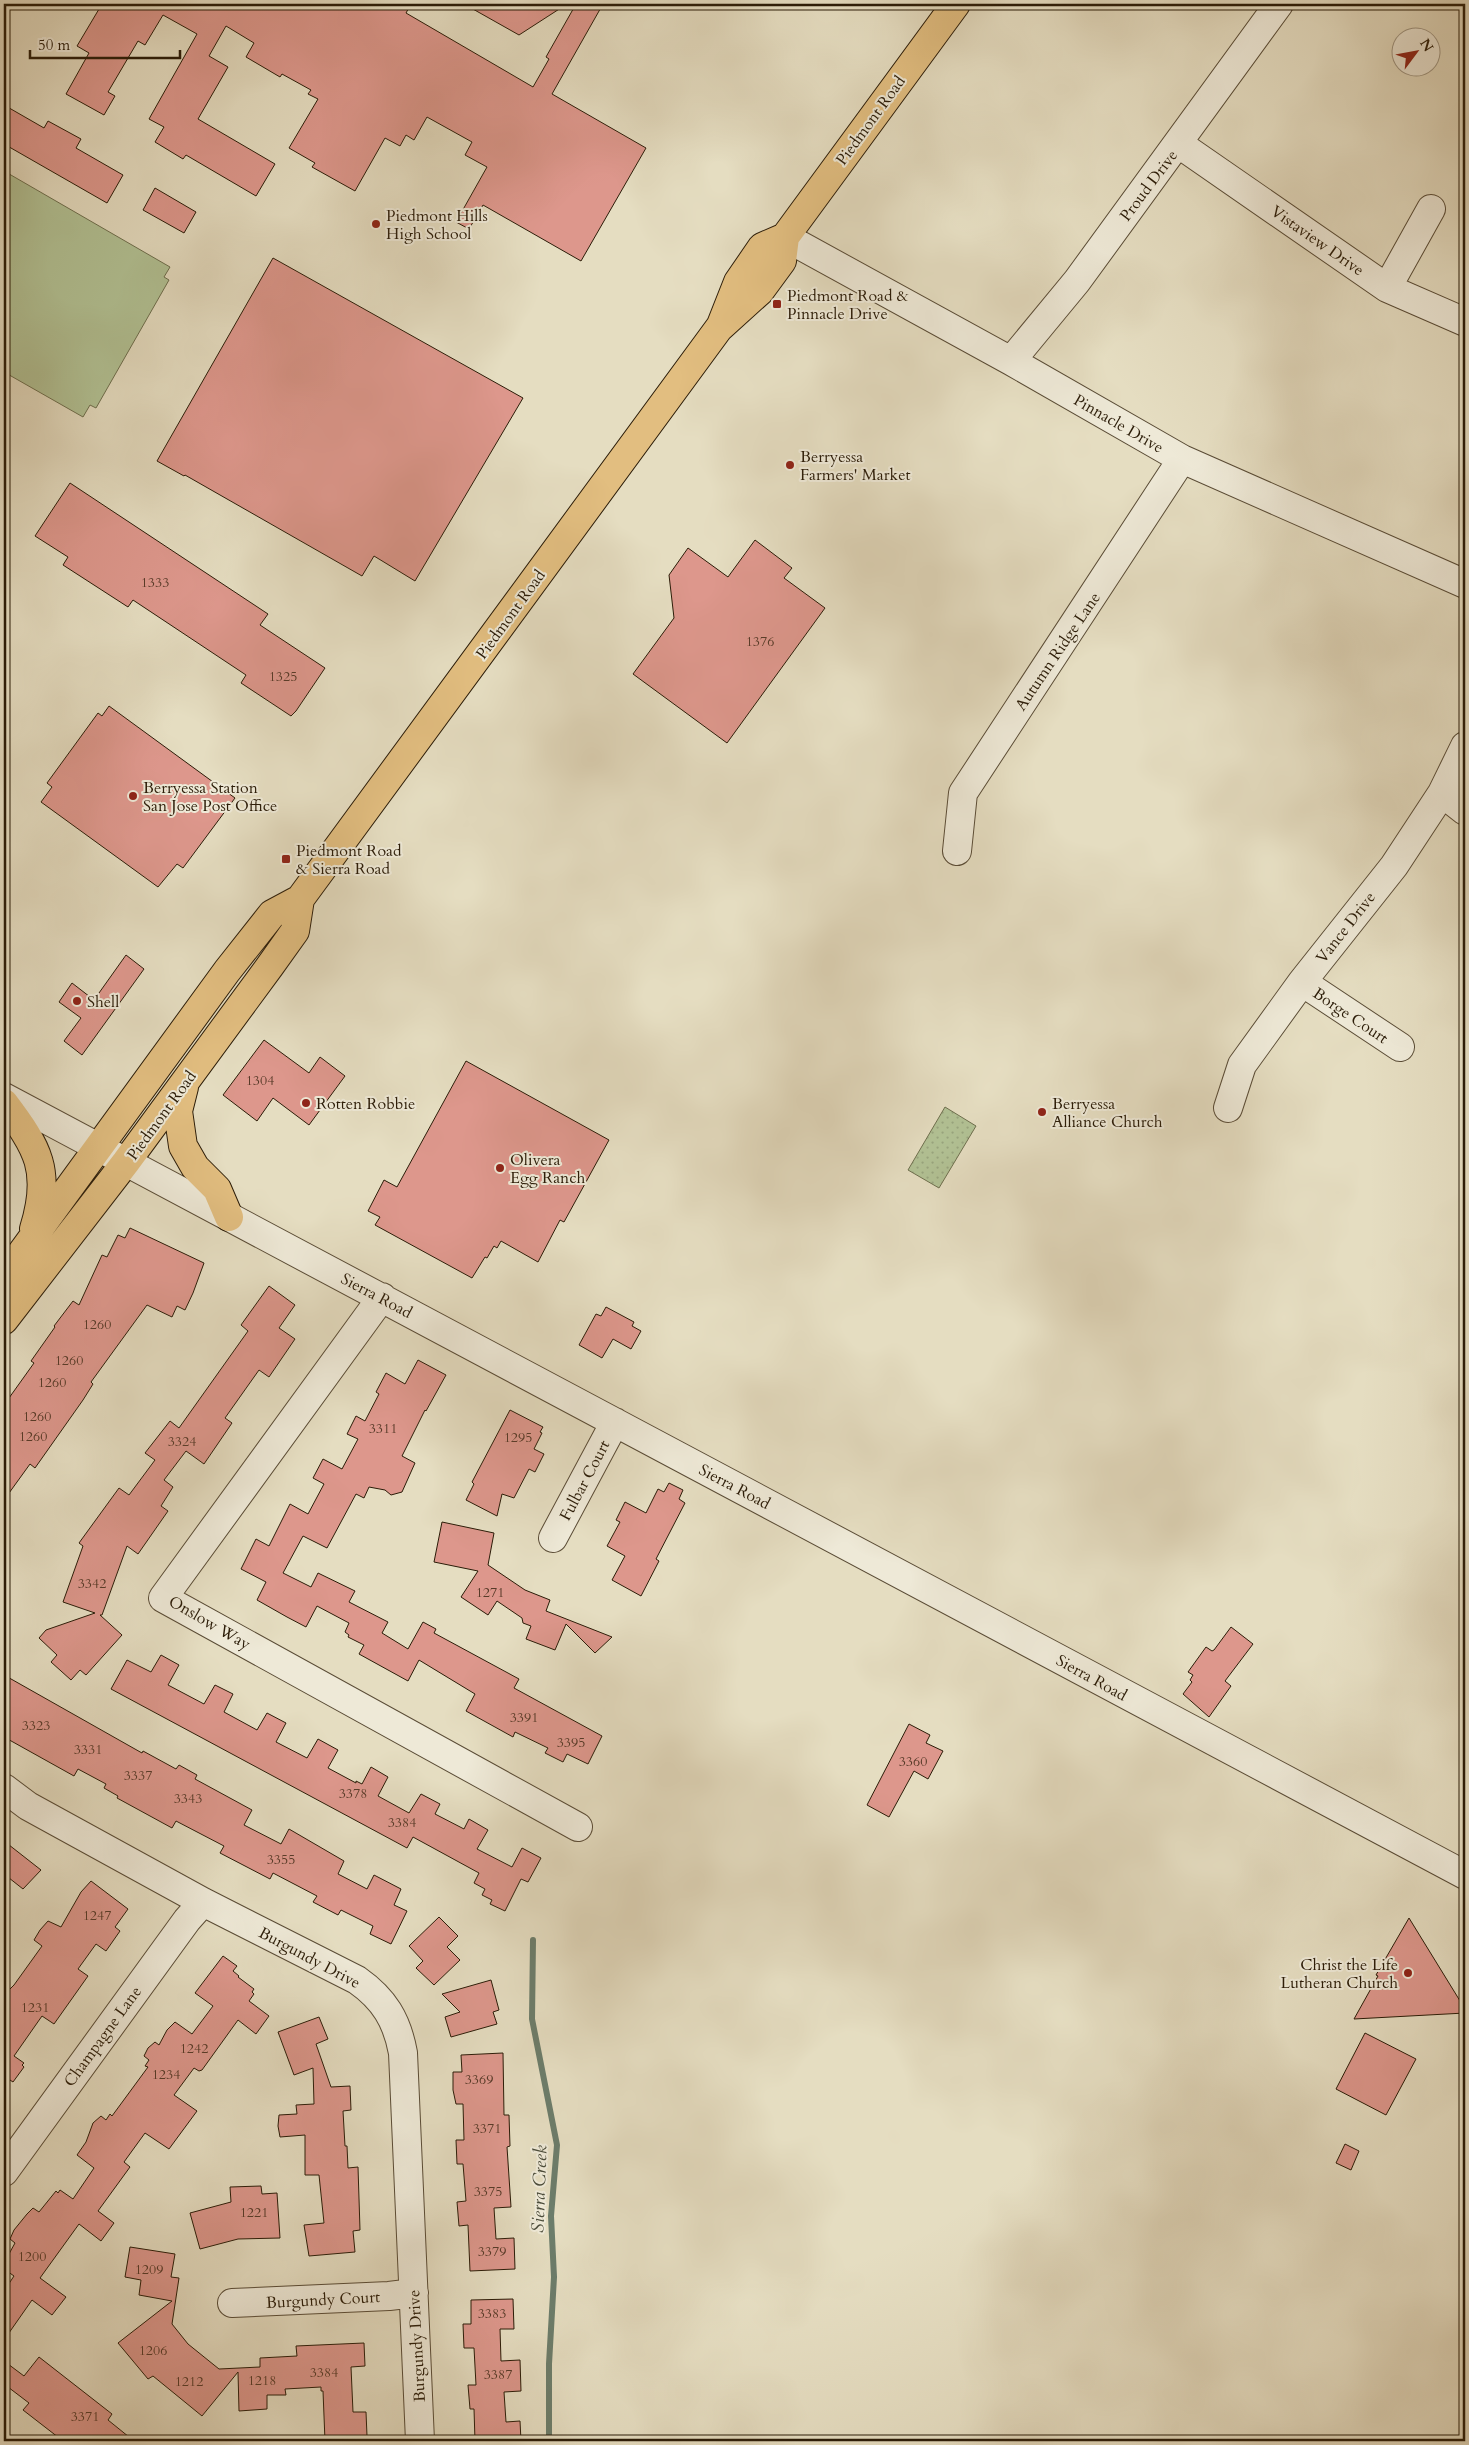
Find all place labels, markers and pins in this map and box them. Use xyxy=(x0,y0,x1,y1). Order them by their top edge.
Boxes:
place label: Piedmont Hills High School xyxy=(386,205,488,245)
marker: Piedmont Hills High School xyxy=(370,218,382,230)
place label: Piedmont Road & Pinnacle Drive xyxy=(787,285,909,325)
marker: Piedmont Road & Pinnacle Drive xyxy=(771,298,783,310)
place label: Berryessa Farmers' Market xyxy=(800,446,910,486)
marker: Berryessa Farmers' Market xyxy=(784,459,796,471)
place label: Berryessa Station San Jose Post Office xyxy=(143,777,277,817)
marker: Berryessa Station San Jose Post Office xyxy=(127,790,139,802)
place label: Piedmont Road & Sierra Road xyxy=(296,840,402,880)
marker: Piedmont Road & Sierra Road xyxy=(280,853,292,865)
place label: Shell xyxy=(87,991,119,1013)
marker: Shell xyxy=(71,995,83,1007)
place label: Rotten Robbie xyxy=(316,1093,415,1115)
place label: Berryessa Alliance Church xyxy=(1052,1093,1163,1133)
marker: Rotten Robbie xyxy=(300,1097,312,1109)
marker: Berryessa Alliance Church xyxy=(1036,1106,1048,1118)
place label: Olivera Egg Ranch xyxy=(510,1149,586,1189)
marker: Olivera Egg Ranch xyxy=(494,1162,506,1174)
place label: Christ the Life Lutheran Church xyxy=(1281,1954,1398,1994)
marker: Christ the Life Lutheran Church xyxy=(1402,1967,1414,1979)

